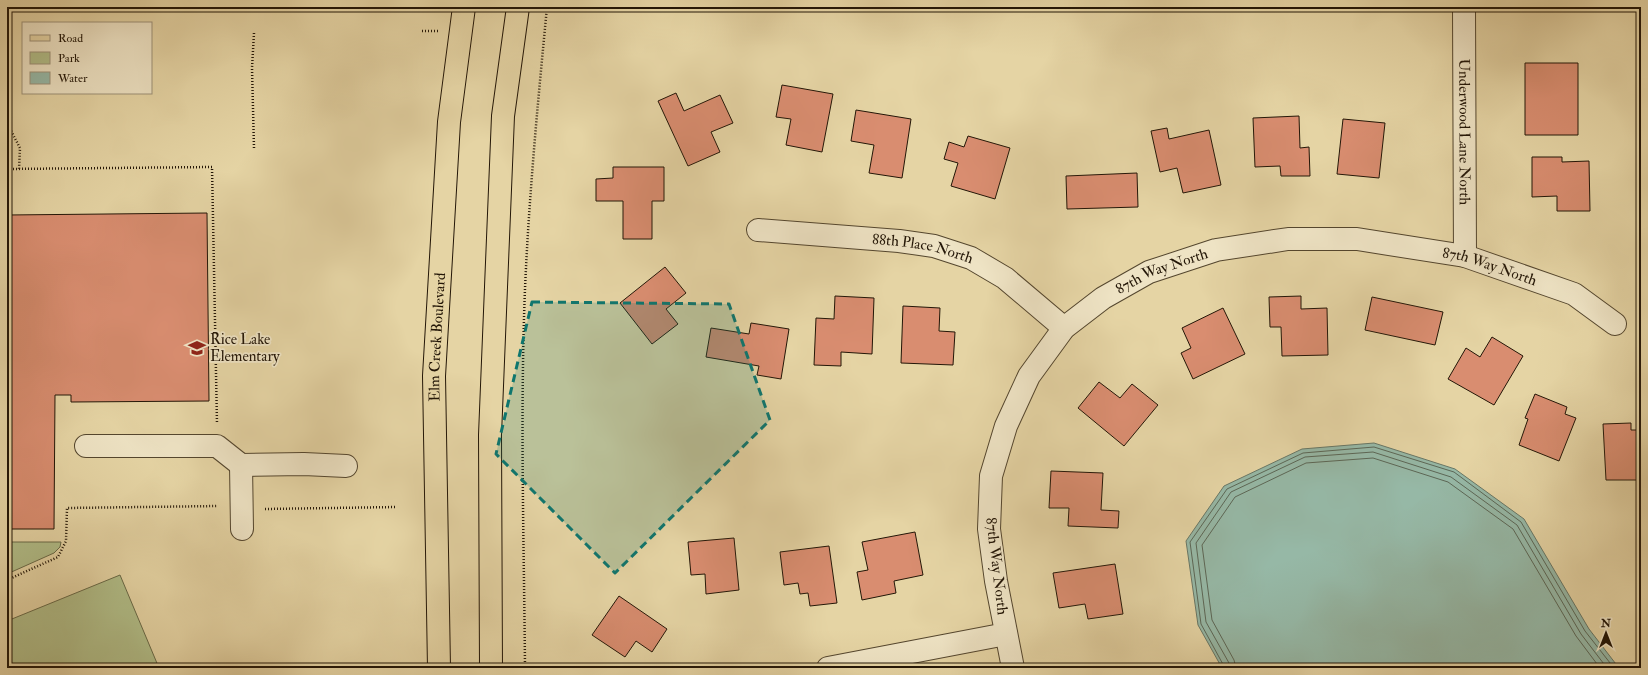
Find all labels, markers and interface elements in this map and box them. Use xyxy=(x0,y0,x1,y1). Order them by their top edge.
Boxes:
legend xyxy=(22,22,152,94)
text: Road xyxy=(58,31,83,46)
text: Park xyxy=(58,51,80,66)
street label: Underwood Lane North xyxy=(1454,59,1474,205)
text: Water xyxy=(57,71,88,86)
street label: 88th Place North xyxy=(871,230,976,268)
street label: 87th Way North xyxy=(1112,244,1210,299)
street label: 87th Way North xyxy=(1441,244,1539,290)
street label: Elm Creek Boulevard xyxy=(425,271,450,402)
place label: Rice Lake Elementary xyxy=(210,330,280,366)
school or university icon: Rice Lake Elementary xyxy=(187,338,207,358)
street label: 87th Way North xyxy=(981,516,1012,616)
north arrow xyxy=(1586,613,1626,653)
text: N xyxy=(1600,617,1612,630)

